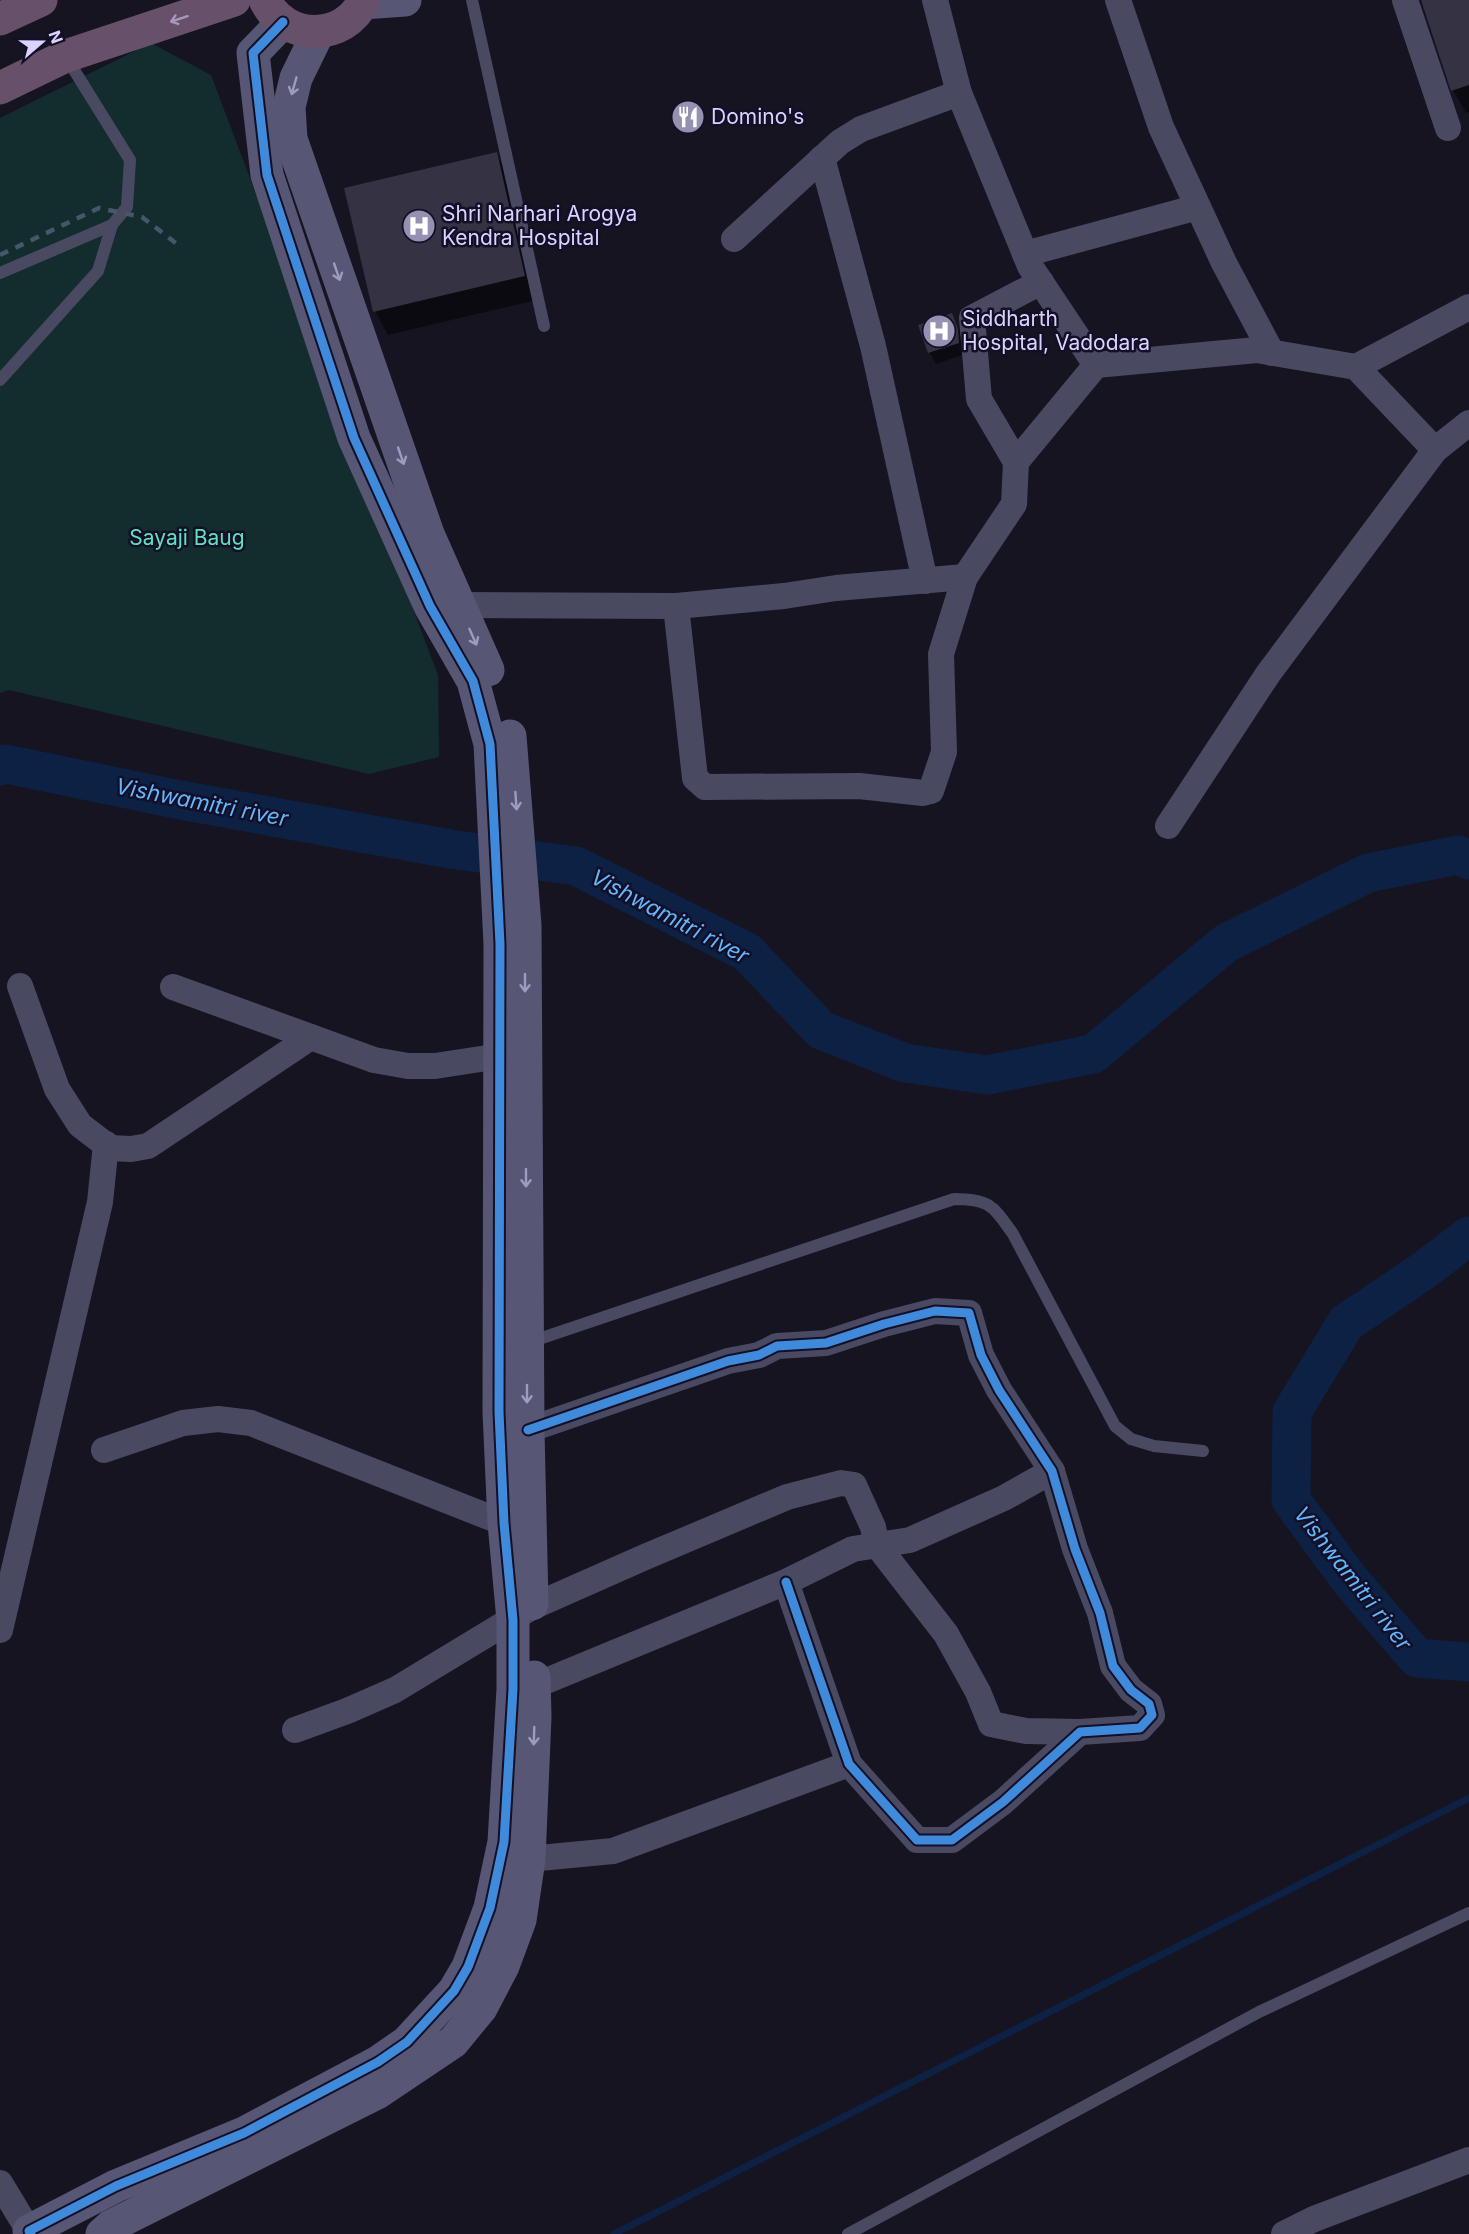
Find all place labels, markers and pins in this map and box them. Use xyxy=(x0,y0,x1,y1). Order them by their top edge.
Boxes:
restaurant icon: Domino's xyxy=(670,99,706,135)
place label: Domino's xyxy=(711,104,804,129)
place label: Shri Narhari Arogya Kendra Hospital xyxy=(442,201,637,250)
hospital icon: Shri Narhari Arogya Kendra Hospital xyxy=(401,208,437,244)
place label: Siddharth Hospital, Vadodara xyxy=(962,306,1150,355)
hospital icon: Siddharth Hospital, Vadodara xyxy=(921,313,957,349)

